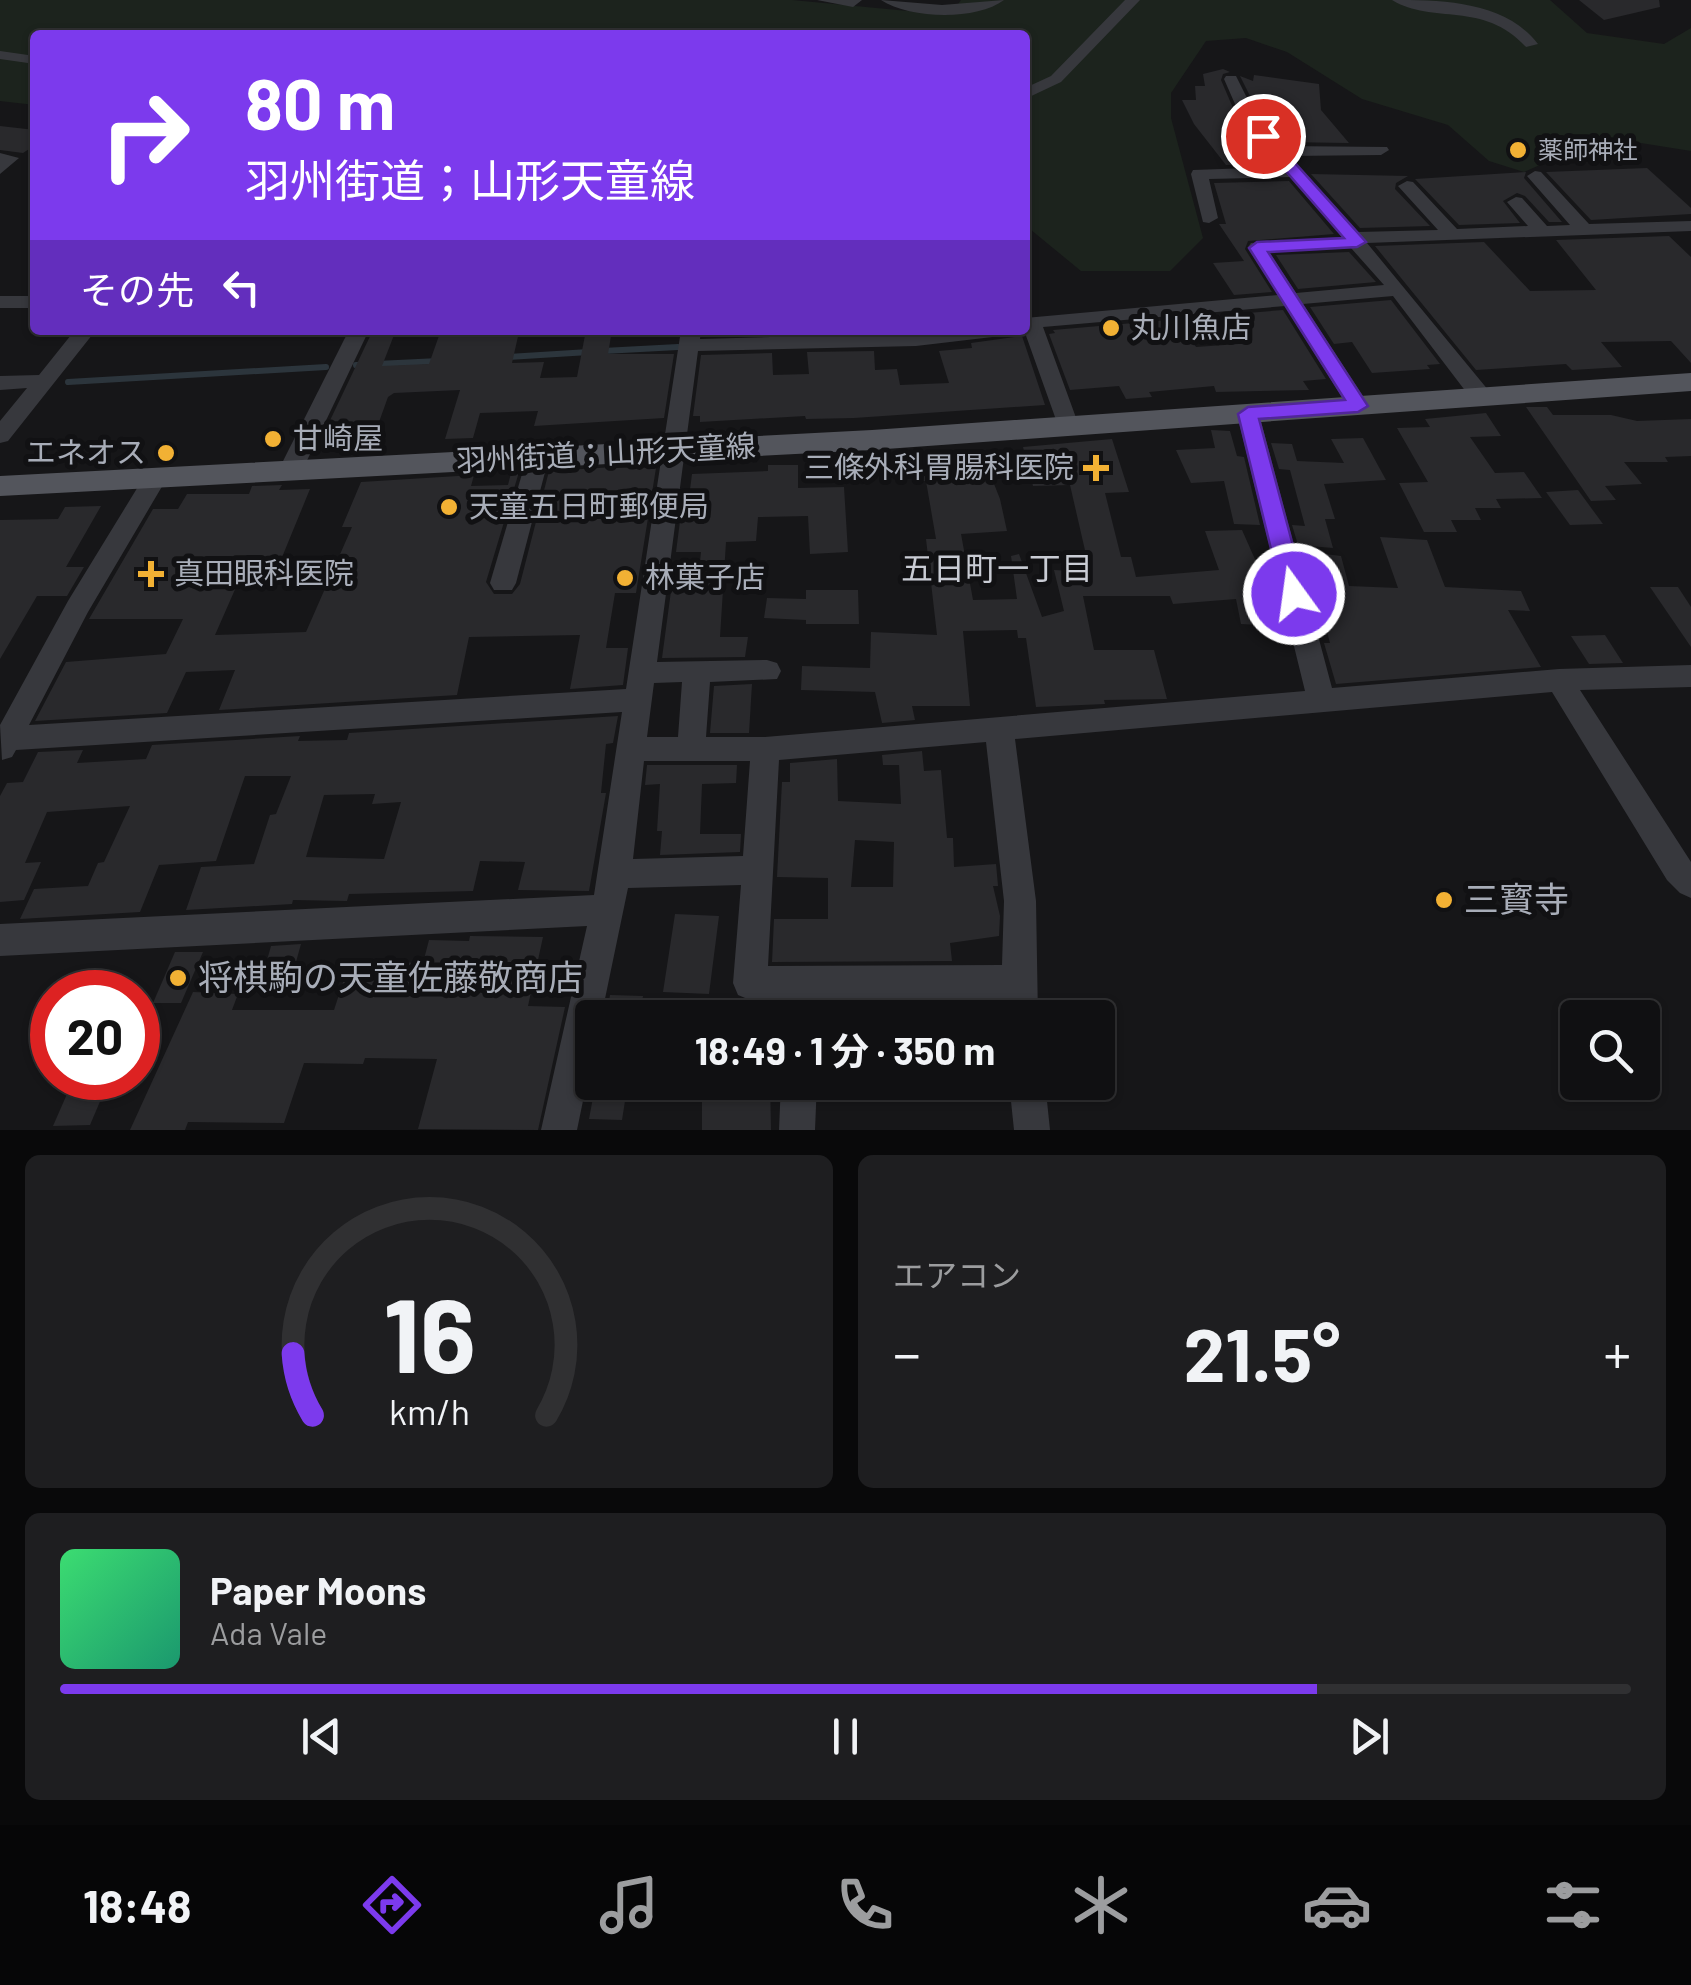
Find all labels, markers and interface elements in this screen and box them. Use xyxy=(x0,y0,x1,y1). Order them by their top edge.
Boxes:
text: 80 m xyxy=(245,60,395,144)
icon: right xyxy=(80,70,210,200)
pin xyxy=(1221,94,1306,179)
icon: arrive xyxy=(1236,109,1291,164)
place label: 薬師神社 xyxy=(1538,134,1638,164)
marker: 薬師神社 xyxy=(1507,139,1529,161)
text: 羽州街道；山形天童線 xyxy=(245,152,695,206)
icon: left xyxy=(214,260,269,315)
text: その先 xyxy=(80,266,194,312)
place label: 丸川魚店 xyxy=(1131,308,1251,344)
marker: 丸川魚店 xyxy=(1100,317,1122,339)
place label: 甘崎屋 xyxy=(293,419,383,455)
street label: 羽州街道；山形天童線 xyxy=(455,426,757,478)
marker: 甘崎屋 xyxy=(262,428,284,450)
place label: エネオス xyxy=(26,433,146,469)
marker: エネオス xyxy=(155,442,177,464)
place label: 三條外科胃腸科医院 xyxy=(804,448,1074,484)
marker: 三條外科胃腸科医院 xyxy=(1083,455,1109,481)
place label: 天童五日町郵便局 xyxy=(469,487,709,523)
marker: 天童五日町郵便局 xyxy=(438,496,460,518)
position arrow xyxy=(1242,542,1346,646)
district label: 五日町一丁目 xyxy=(901,548,1093,586)
place label: 真田眼科医院 xyxy=(174,554,354,590)
place label: 林菓子店 xyxy=(645,558,765,594)
marker: 真田眼科医院 xyxy=(138,561,164,587)
marker: 林菓子店 xyxy=(614,567,636,589)
place label: 三寳寺 xyxy=(1464,877,1569,919)
marker: 三寳寺 xyxy=(1433,889,1455,911)
place label: 将棋駒の天童佐藤敬商店 xyxy=(198,955,583,997)
marker: 将棋駒の天童佐藤敬商店 xyxy=(167,967,189,989)
speed limit sign: 20 xyxy=(30,970,160,1100)
map controls xyxy=(1560,1000,1660,1100)
button: search xyxy=(1560,1000,1660,1100)
text: 18:49 · 1 分 · 350 m xyxy=(695,1027,995,1073)
text: エアコン xyxy=(893,1255,1021,1293)
text: 16 xyxy=(383,1269,475,1394)
text: 21.5° xyxy=(1184,1307,1340,1397)
text: − xyxy=(893,1319,921,1385)
text: + xyxy=(1603,1319,1631,1385)
text: km/h xyxy=(389,1389,469,1432)
text: Paper Moons xyxy=(210,1567,426,1613)
text: Ada Vale xyxy=(210,1613,327,1651)
icon: previous xyxy=(294,1709,349,1764)
icon: pause xyxy=(818,1709,873,1764)
icon: next xyxy=(1342,1709,1397,1764)
icon: directions xyxy=(357,1870,427,1940)
icon: music xyxy=(594,1870,664,1940)
icon: phone xyxy=(830,1870,900,1940)
icon: climate xyxy=(1066,1870,1136,1940)
icon: car xyxy=(1302,1870,1372,1940)
icon: filters xyxy=(1538,1870,1608,1940)
text: 18:48 xyxy=(83,1878,191,1932)

